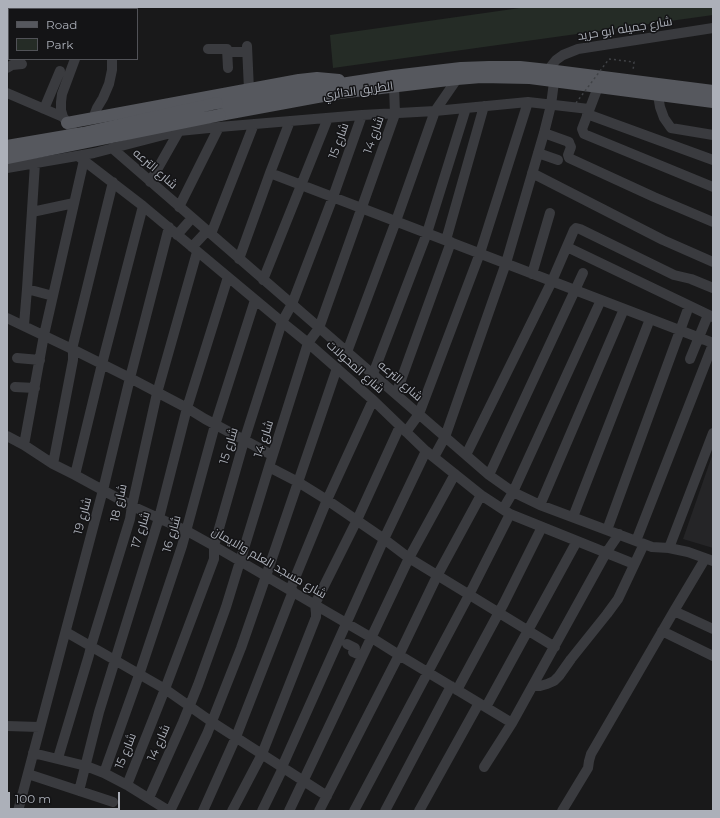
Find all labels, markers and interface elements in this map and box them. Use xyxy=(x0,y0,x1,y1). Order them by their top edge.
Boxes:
legend xyxy=(8,8,138,60)
street label: شارع جميله ابو حريد xyxy=(577,14,673,44)
text: Road xyxy=(46,17,77,32)
text: Park xyxy=(46,37,73,52)
street label: الطريق الدائري xyxy=(322,79,394,103)
street label: شارع 14 xyxy=(361,114,387,156)
street label: شارع 15 xyxy=(326,121,352,161)
street label: شارع الترعه xyxy=(130,146,180,192)
street label: شارع المحولات xyxy=(323,337,387,397)
street label: شارع الترعه xyxy=(375,358,425,404)
street label: شارع 14 xyxy=(251,418,277,460)
street label: شارع 15 xyxy=(217,426,241,466)
street label: شارع 18 xyxy=(108,483,130,523)
street label: شارع 19 xyxy=(71,496,95,536)
street label: شارع 17 xyxy=(129,510,153,550)
street label: شارع 16 xyxy=(160,514,184,554)
street label: شارع مسجد العلم والايمان xyxy=(209,524,329,602)
street label: شارع 14 xyxy=(145,722,173,764)
street label: شارع 15 xyxy=(112,731,140,771)
scale bar xyxy=(10,784,122,810)
text: 100 m xyxy=(15,791,51,806)

